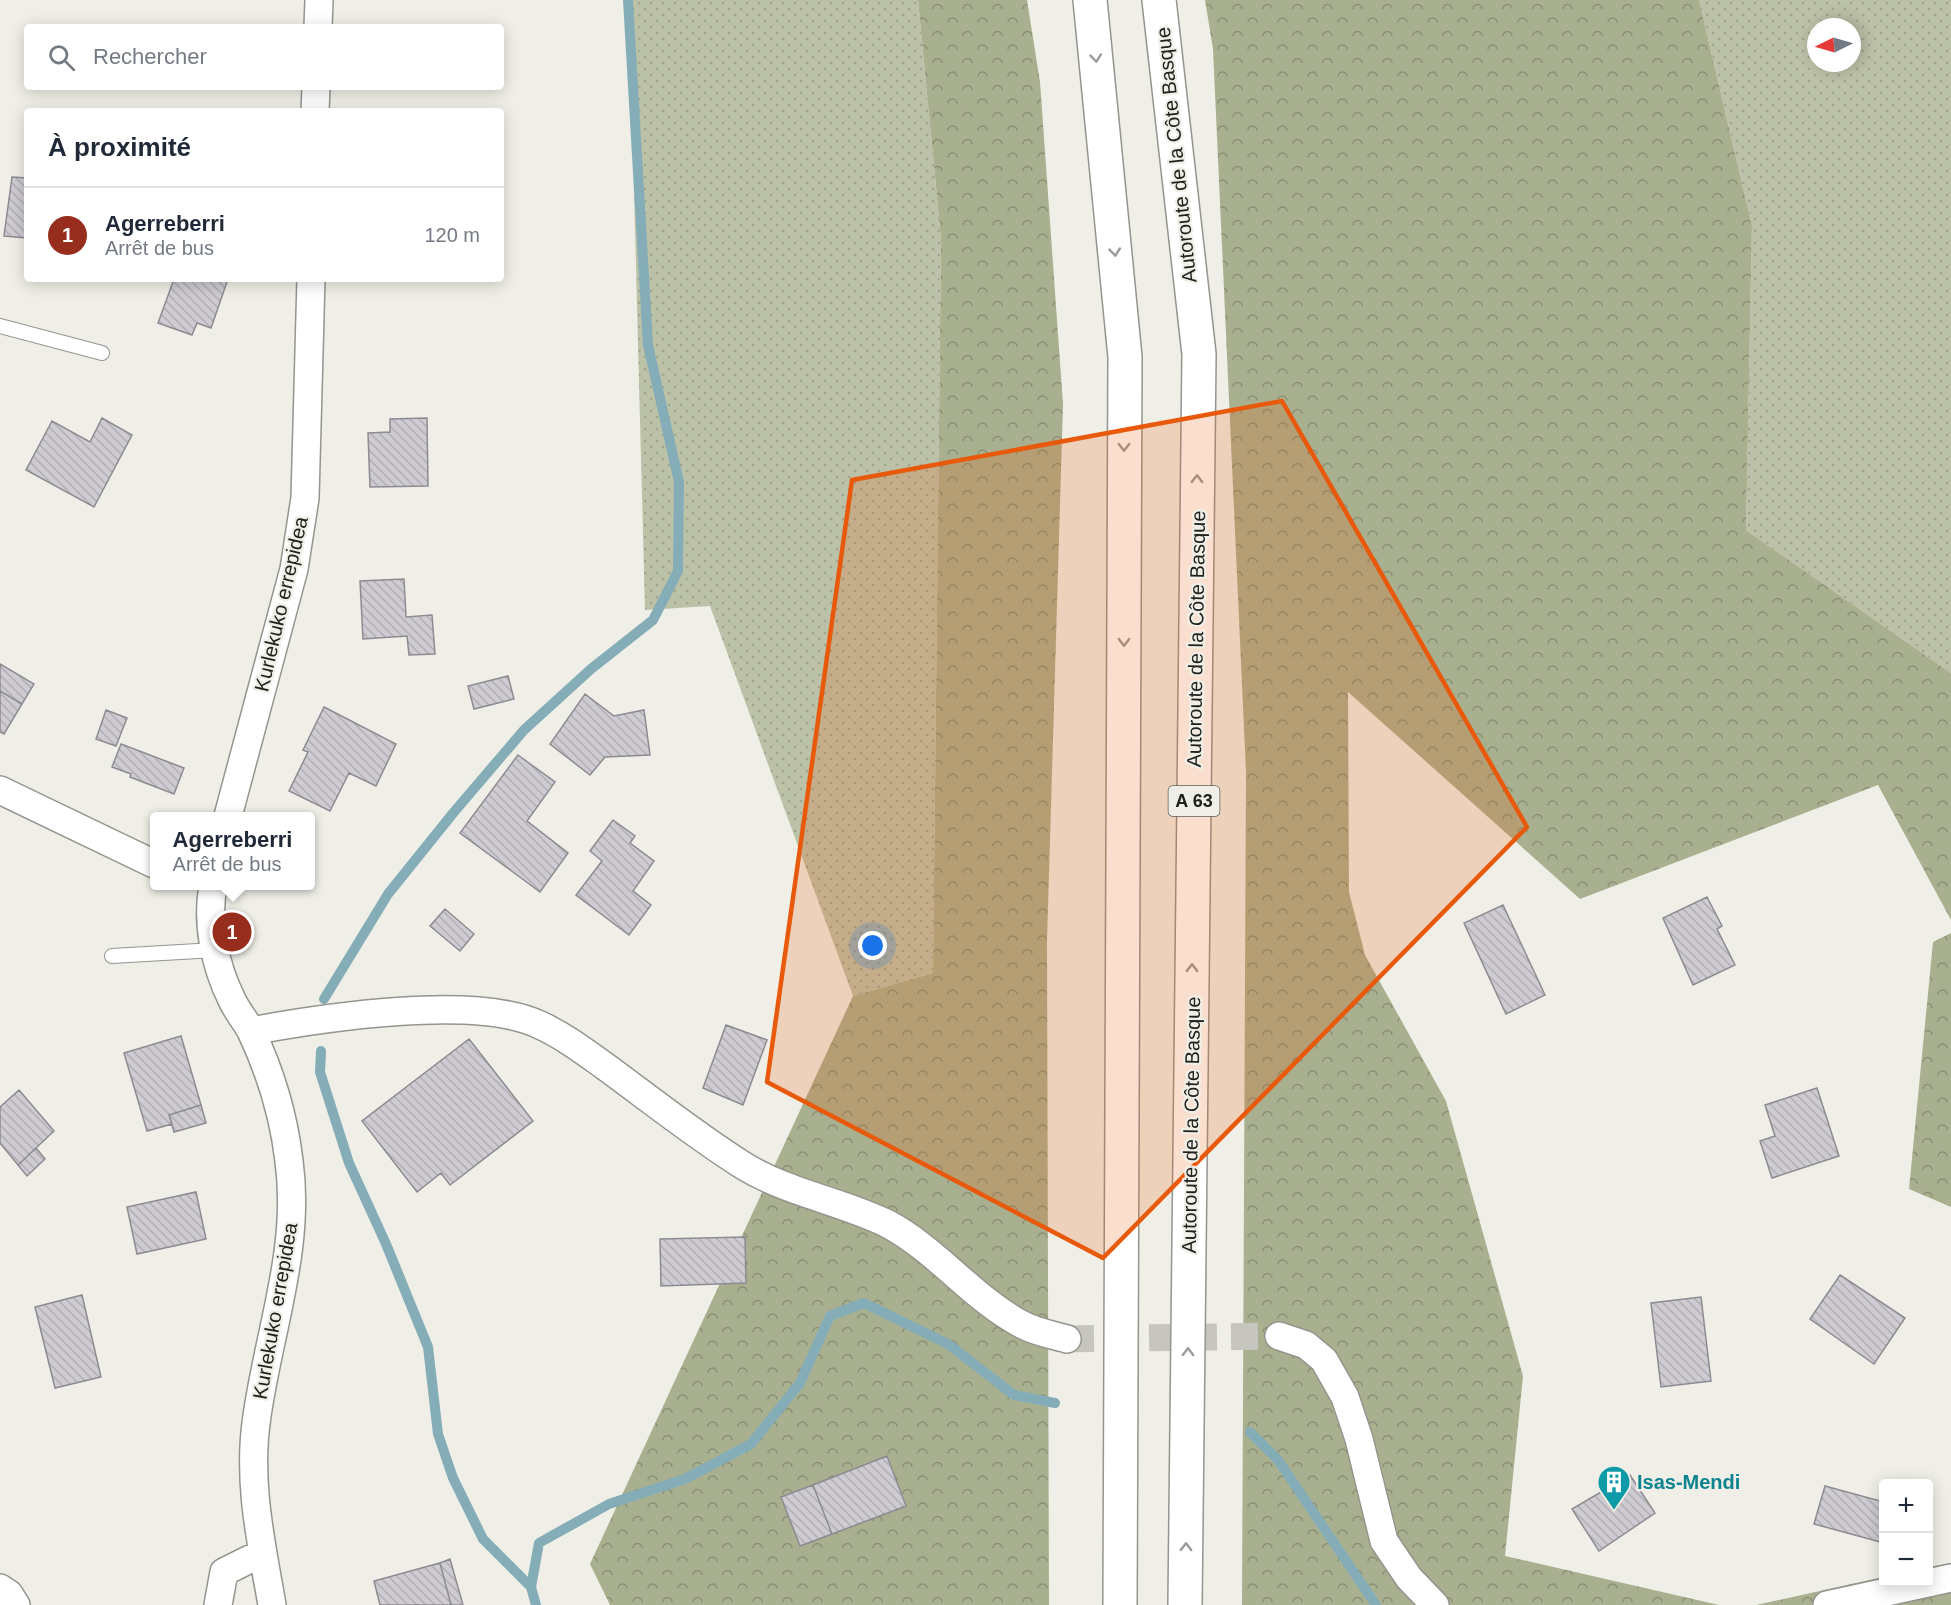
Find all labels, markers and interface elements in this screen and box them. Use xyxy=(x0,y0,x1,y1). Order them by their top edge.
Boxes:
north arrow xyxy=(1807,18,1861,72)
search box xyxy=(24,24,504,90)
street label: Autoroute de la Côte Basque xyxy=(1152,26,1200,284)
icon: search xyxy=(45,41,78,74)
text: Rechercher xyxy=(93,44,207,69)
one-way arrow xyxy=(1089,54,1102,63)
text: À proximité xyxy=(48,132,191,162)
text: Agerreberri xyxy=(105,211,225,236)
text: 1 xyxy=(62,224,73,246)
text: 120 m xyxy=(424,224,480,246)
text: Arrêt de bus xyxy=(105,237,214,259)
one-way arrow xyxy=(1108,248,1121,257)
one-way arrow xyxy=(1118,442,1130,451)
one-way arrow xyxy=(1191,474,1204,483)
street label: Autoroute de la Côte Basque xyxy=(1183,510,1209,768)
street label: Kurlekuko errepidea xyxy=(250,513,312,694)
one-way arrow xyxy=(1118,637,1130,646)
road number: A 63 xyxy=(1168,786,1220,816)
popup xyxy=(150,812,315,890)
text: Agerreberri xyxy=(173,827,292,852)
text: Arrêt de bus xyxy=(173,853,282,875)
pin: 1 xyxy=(212,910,252,954)
your location xyxy=(858,931,887,960)
one-way arrow xyxy=(1186,963,1198,972)
street label: Autoroute de la Côte Basque xyxy=(1178,996,1204,1254)
street label: Kurlekuko errepidea xyxy=(249,1220,302,1401)
one-way arrow xyxy=(1182,1347,1194,1356)
building icon: Isas-Mendi xyxy=(1596,1464,1632,1511)
place label: Isas-Mendi xyxy=(1637,1471,1740,1493)
map controls xyxy=(1879,1479,1933,1587)
button: + xyxy=(1879,1479,1933,1533)
button: − xyxy=(1879,1533,1933,1587)
one-way arrow xyxy=(1180,1542,1192,1551)

